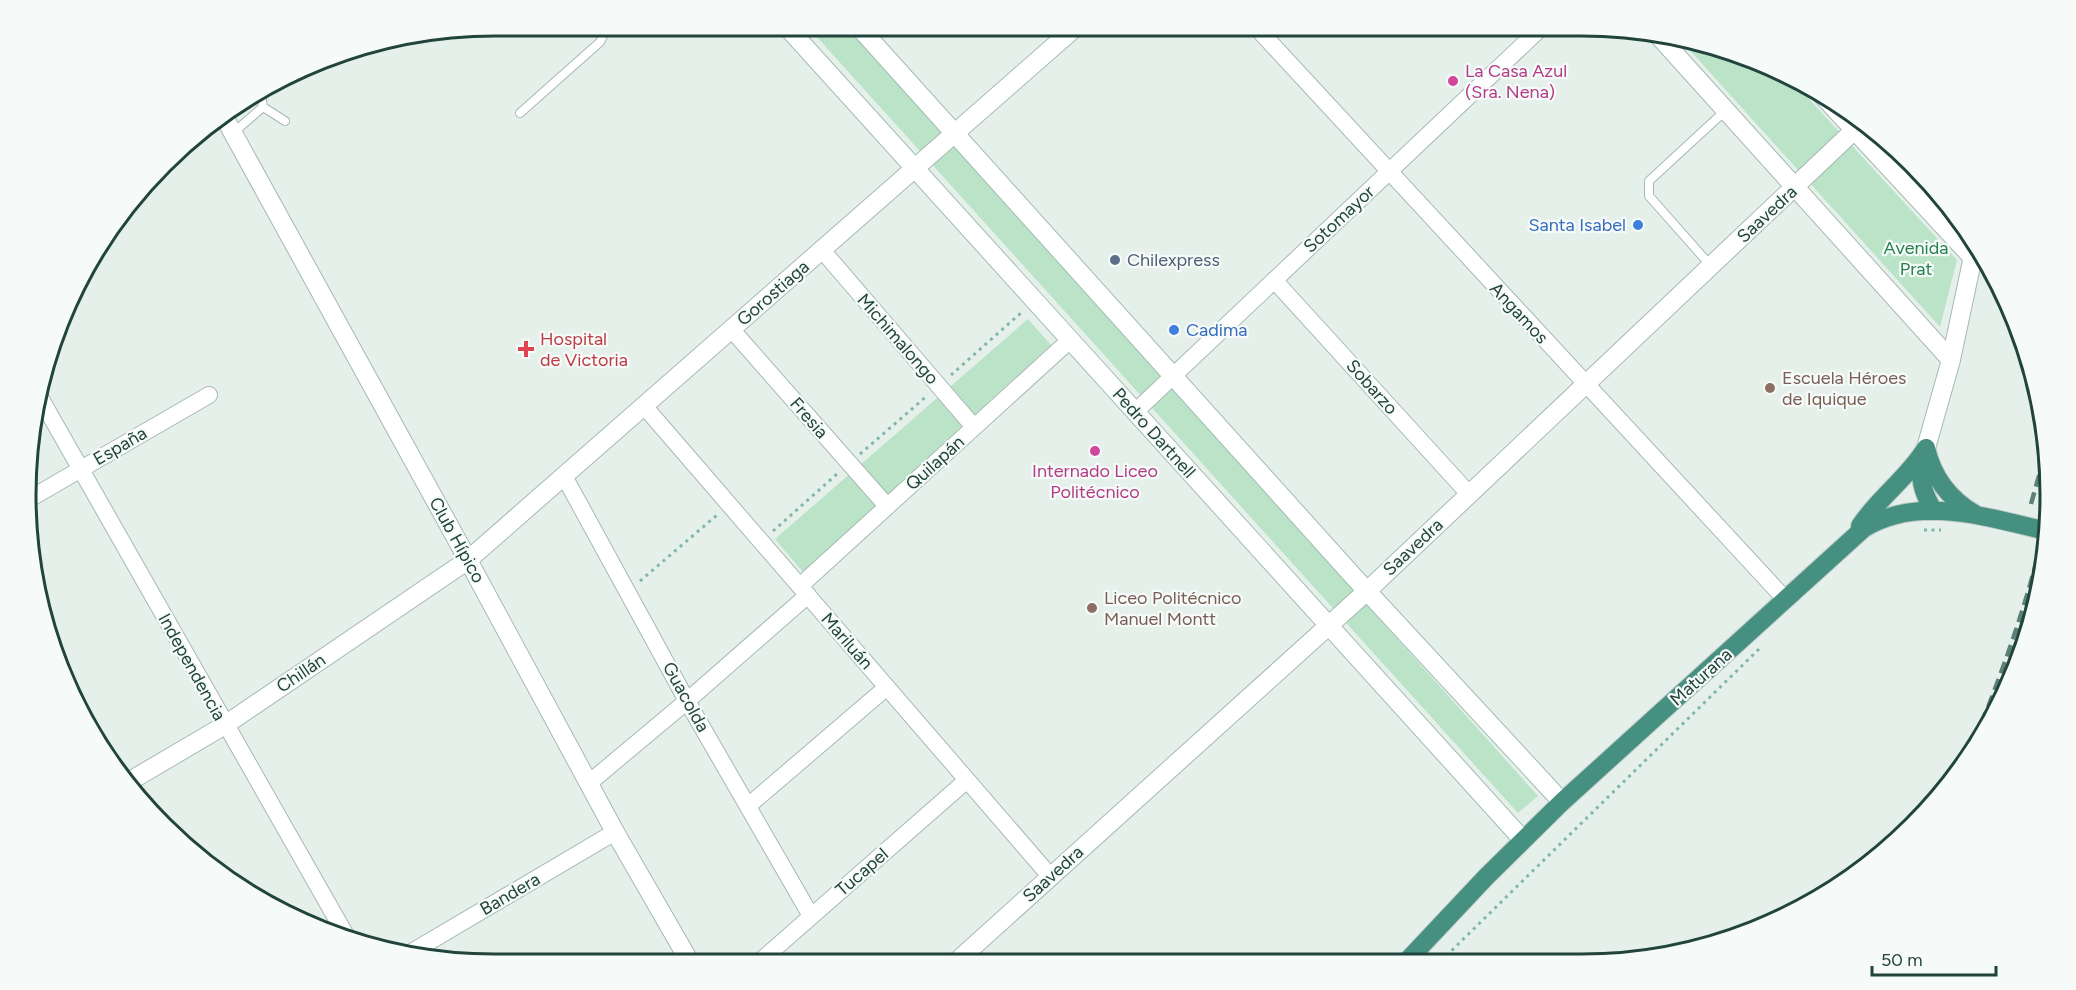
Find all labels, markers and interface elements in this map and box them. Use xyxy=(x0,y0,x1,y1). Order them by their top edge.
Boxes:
place label: La Casa Azul (Sra. Nena) xyxy=(1465,60,1567,103)
marker: La Casa Azul (Sra. Nena) xyxy=(1446,74,1460,88)
street label: Sotomayor xyxy=(1299,181,1379,257)
street label: Saavedra xyxy=(1732,181,1802,247)
place label: Santa Isabel xyxy=(1529,214,1626,236)
marker: Santa Isabel xyxy=(1631,218,1645,232)
park label: Avenida Prat xyxy=(1884,237,1948,280)
place label: Chilexpress xyxy=(1127,249,1220,271)
marker: Chilexpress xyxy=(1108,253,1122,267)
street label: Gorostiaga xyxy=(732,256,814,330)
street label: Angamos xyxy=(1485,278,1553,348)
street label: Michimalongo xyxy=(853,289,943,389)
place label: Cadima xyxy=(1186,319,1247,341)
marker: Cadima xyxy=(1167,323,1181,337)
place label: Hospital de Victoria xyxy=(540,328,628,371)
marker: Hospital de Victoria xyxy=(517,340,535,358)
street label: Sobarzo xyxy=(1342,355,1402,419)
place label: Escuela Héroes de Iquique xyxy=(1782,367,1906,410)
marker: Escuela Héroes de Iquique xyxy=(1763,381,1777,395)
street label: Pedro Dartnell xyxy=(1108,383,1200,483)
street label: Fresia xyxy=(785,393,833,443)
street label: España xyxy=(89,422,151,470)
street label: Quilapán xyxy=(901,431,969,495)
marker: Internado Liceo Politécnico xyxy=(1088,444,1102,458)
place label: Internado Liceo Politécnico xyxy=(1032,460,1158,503)
street label: Club Hípico xyxy=(424,493,490,587)
street label: Saavedra xyxy=(1378,514,1448,580)
place label: Liceo Politécnico Manuel Montt xyxy=(1104,587,1242,630)
marker: Liceo Politécnico Manuel Montt xyxy=(1085,601,1099,615)
street label: Mariluán xyxy=(816,608,878,674)
street label: Independencia xyxy=(153,609,231,725)
street label: Maturana xyxy=(1665,643,1737,711)
street label: Chillán xyxy=(272,649,330,697)
street label: Guacolda xyxy=(658,658,714,736)
street label: Saavedra xyxy=(1018,841,1088,907)
street label: Tucapel xyxy=(831,843,893,901)
street label: Bandera xyxy=(476,868,544,920)
scale bar xyxy=(1872,939,1996,977)
text: 50 m xyxy=(1881,949,1923,971)

